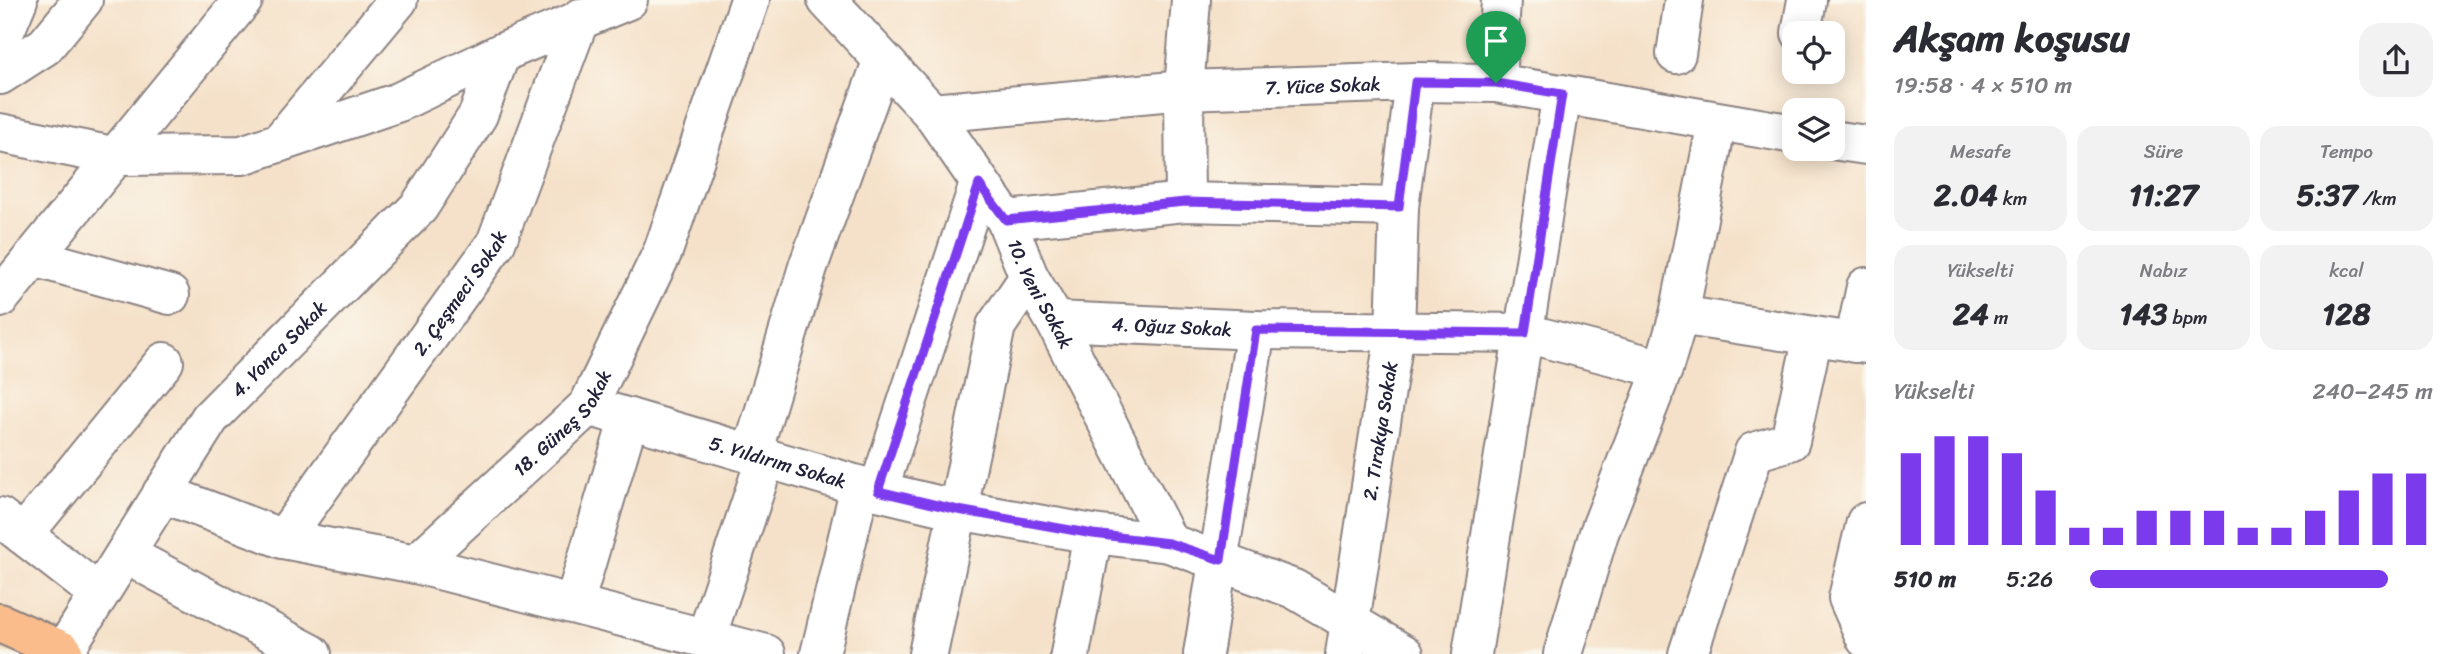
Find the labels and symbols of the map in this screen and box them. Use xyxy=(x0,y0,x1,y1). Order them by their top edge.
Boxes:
pin xyxy=(1466,11,1526,83)
street label: 7. Yüce Sokak xyxy=(1264,67,1381,104)
street label: 2. Çeşmeci Sokak xyxy=(404,225,516,363)
street label: 10. Yeni Sokak xyxy=(999,234,1083,355)
street label: 4. Yonca Sokak xyxy=(222,292,335,405)
street label: 4. Oğuz Sokak xyxy=(1111,307,1233,345)
street label: 2. Tırakya Sokak xyxy=(1353,359,1407,503)
street label: 18. Güneş Sokak xyxy=(505,363,620,484)
street label: 5. Yıldırım Sokak xyxy=(705,426,851,497)

